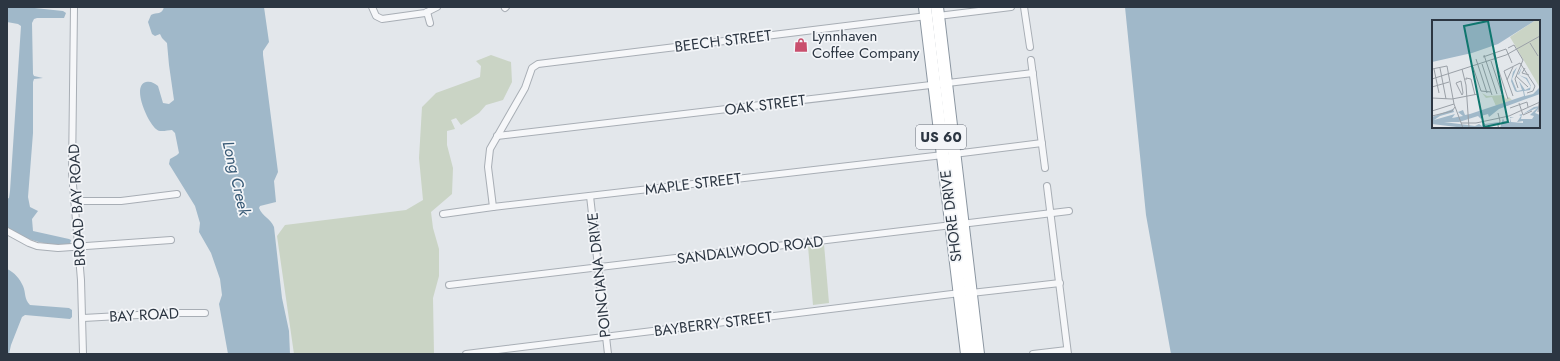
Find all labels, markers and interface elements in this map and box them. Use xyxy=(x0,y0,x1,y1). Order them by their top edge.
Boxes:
inset map xyxy=(1432,20,1540,128)
street label: BEECH STREET xyxy=(673,24,773,58)
place label: Lynnhaven Coffee Company xyxy=(812,25,920,64)
shop icon: Lynnhaven Coffee Company xyxy=(793,37,809,53)
street label: OAK STREET xyxy=(723,89,807,121)
road number: US 60 xyxy=(916,125,966,149)
water label: Long Creek xyxy=(217,139,257,219)
street label: BROAD BAY ROAD xyxy=(63,143,91,267)
street label: MAPLE STREET xyxy=(644,167,742,201)
street label: SHORE DRIVE xyxy=(934,169,968,263)
street label: POINCIANA DRIVE xyxy=(581,211,617,339)
street label: SANDALWOOD ROAD xyxy=(675,230,825,270)
street label: BAY ROAD xyxy=(109,302,179,328)
street label: BAYBERRY STREET xyxy=(653,306,773,342)

